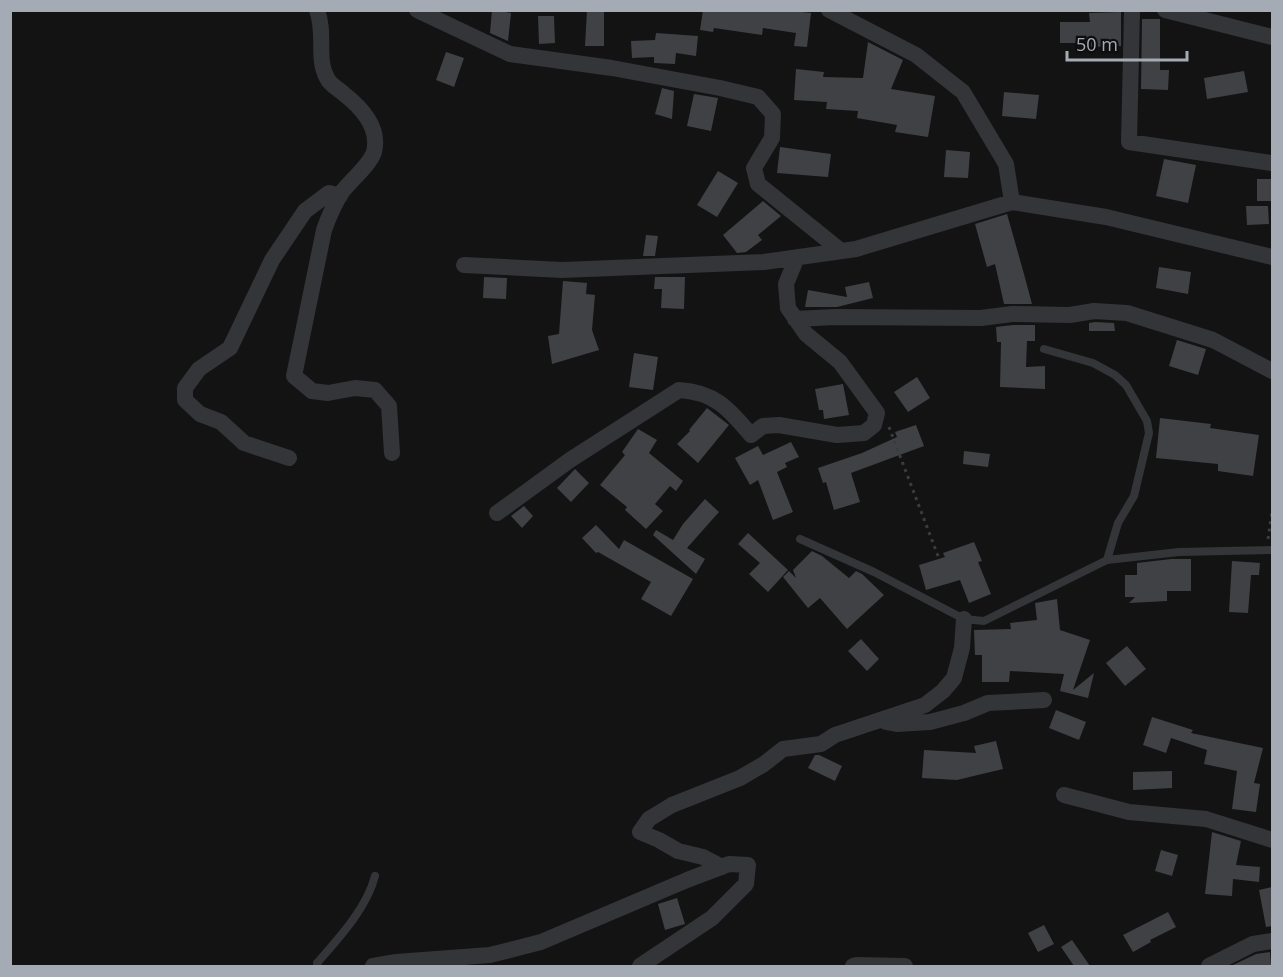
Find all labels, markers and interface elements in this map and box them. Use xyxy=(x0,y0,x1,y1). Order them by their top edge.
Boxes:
scale bar xyxy=(1067,24,1187,62)
text: 50 m xyxy=(1076,32,1118,56)

